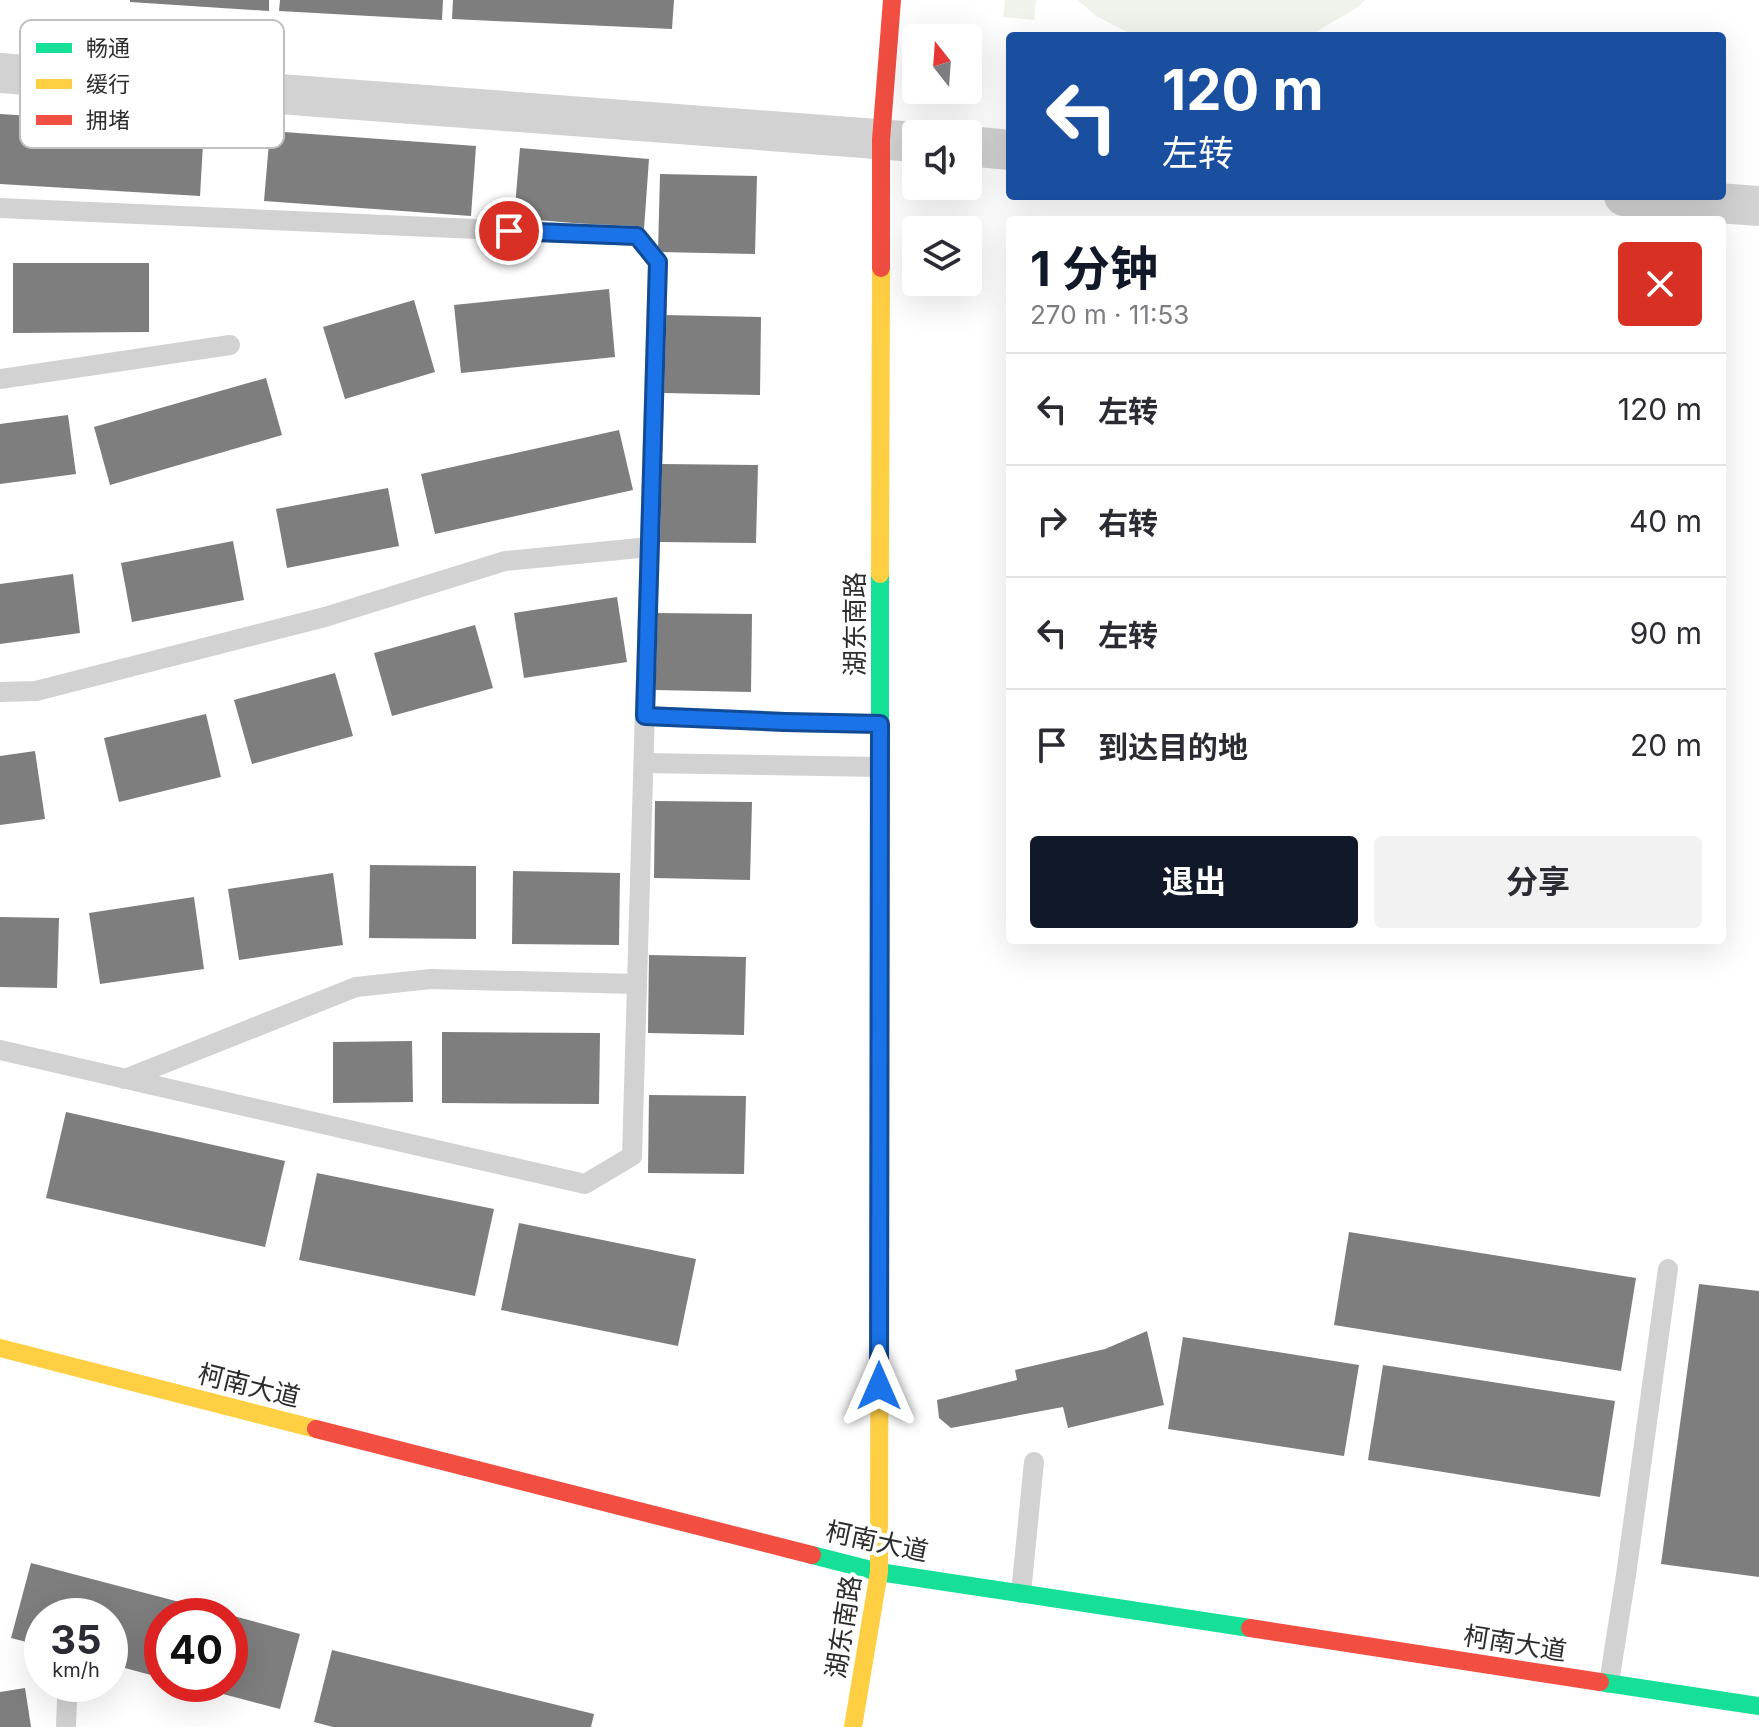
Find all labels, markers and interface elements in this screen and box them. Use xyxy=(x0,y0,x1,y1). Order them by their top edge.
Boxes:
legend xyxy=(20,20,284,148)
north arrow xyxy=(902,24,982,104)
map controls xyxy=(902,24,982,296)
text: 畅通 xyxy=(86,35,130,61)
text: 120 m xyxy=(1162,56,1324,124)
icon: left xyxy=(1030,64,1134,168)
text: 缓行 xyxy=(86,71,130,97)
text: 拥堵 xyxy=(86,107,130,133)
button: sound xyxy=(902,120,982,200)
text: 左转 xyxy=(1162,131,1234,175)
pin xyxy=(475,197,543,265)
icon: arrive xyxy=(487,209,531,253)
button: layers xyxy=(902,216,982,296)
text: 1 分钟 xyxy=(1030,239,1158,298)
button: close xyxy=(1618,242,1702,326)
text: 270 m · 11:53 xyxy=(1030,299,1189,330)
icon: left xyxy=(1030,387,1074,431)
text: 120 m xyxy=(1618,391,1702,427)
text: 左转 xyxy=(1098,393,1158,429)
icon: right xyxy=(1030,499,1074,543)
text: 40 m xyxy=(1629,503,1702,539)
text: 右转 xyxy=(1098,505,1158,541)
street label: 湖东南路 xyxy=(839,572,870,676)
icon: left xyxy=(1030,611,1074,655)
text: 90 m xyxy=(1630,615,1702,651)
text: 左转 xyxy=(1098,617,1158,653)
icon: arrive xyxy=(1030,723,1074,767)
text: 20 m xyxy=(1630,727,1702,763)
text: 到达目的地 xyxy=(1098,729,1248,765)
button: 退出 xyxy=(1030,836,1358,928)
button: 分享 xyxy=(1374,836,1702,928)
position arrow xyxy=(837,1344,921,1428)
street label: 柯南大道 xyxy=(195,1357,303,1413)
street label: 柯南大道 xyxy=(823,1515,931,1567)
street label: 湖东南路 xyxy=(820,1573,866,1681)
speed limit sign: 40 xyxy=(144,1598,248,1702)
text: 35 xyxy=(50,1615,102,1664)
street label: 柯南大道 xyxy=(1461,1620,1569,1666)
text: km/h xyxy=(52,1658,100,1682)

